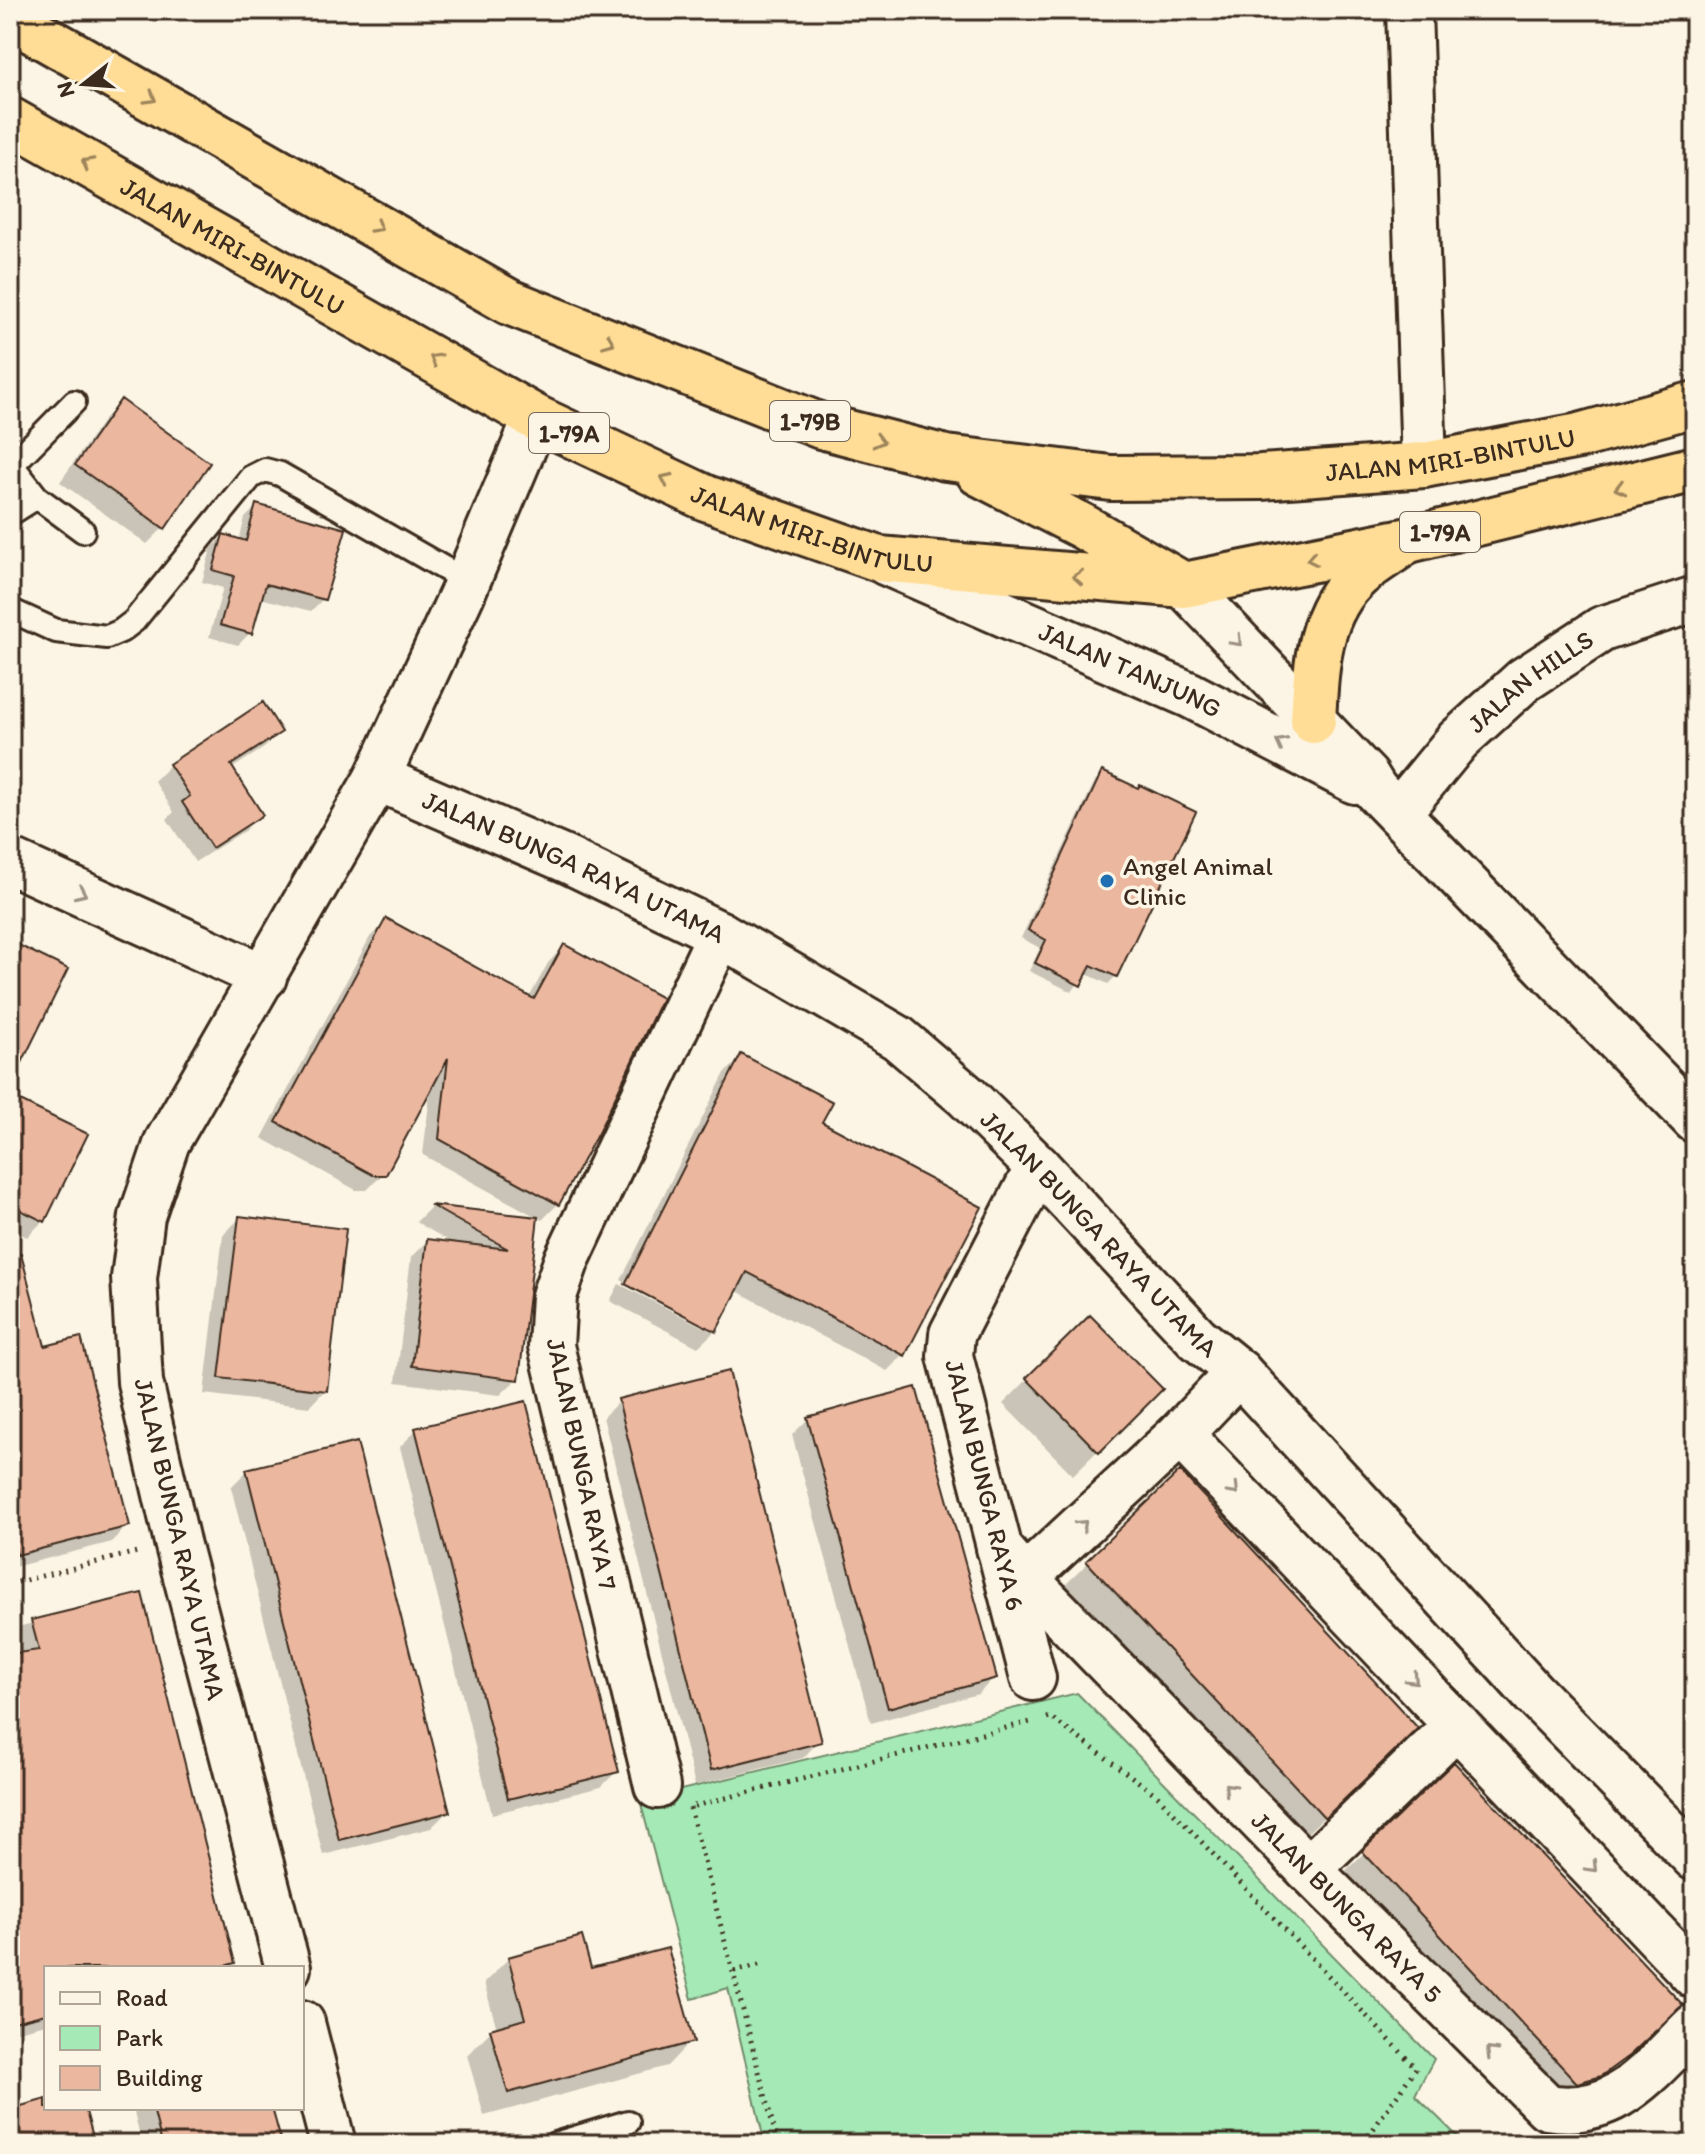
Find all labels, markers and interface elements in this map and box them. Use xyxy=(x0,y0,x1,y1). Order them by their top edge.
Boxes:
north arrow xyxy=(44,44,124,124)
text: N xyxy=(50,79,80,101)
one-way arrow xyxy=(142,88,157,104)
one-way arrow xyxy=(80,157,95,172)
street label: JALAN MIRI-BINTULU xyxy=(115,170,350,322)
one-way arrow xyxy=(368,217,383,233)
one-way arrow xyxy=(601,332,615,349)
one-way arrow xyxy=(429,353,444,369)
road number: 1-79B xyxy=(770,401,850,441)
road number: 1-79A xyxy=(529,413,609,453)
street label: JALAN MIRI-BINTULU xyxy=(1324,421,1578,488)
one-way arrow xyxy=(872,432,886,448)
one-way arrow xyxy=(659,473,674,489)
street label: JALAN MIRI-BINTULU xyxy=(686,477,934,580)
one-way arrow xyxy=(1613,479,1627,496)
road number: 1-79A xyxy=(1400,512,1480,552)
one-way arrow xyxy=(1305,550,1319,567)
one-way arrow xyxy=(1071,569,1084,586)
street label: JALAN TANJUNG xyxy=(1034,615,1227,725)
street label: JALAN HILLS xyxy=(1461,623,1599,740)
one-way arrow xyxy=(1228,632,1242,647)
one-way arrow xyxy=(1274,737,1289,752)
street label: JALAN BUNGA RAYA UTAMA xyxy=(418,784,731,950)
place label: Angel Animal Clinic xyxy=(1123,850,1273,912)
marker: Angel Animal Clinic xyxy=(1098,872,1116,890)
one-way arrow xyxy=(73,883,87,899)
street label: JALAN BUNGA RAYA UTAMA xyxy=(974,1103,1224,1364)
street label: JALAN BUNGA RAYA 7 xyxy=(540,1335,624,1593)
street label: JALAN BUNGA RAYA 6 xyxy=(938,1356,1032,1614)
street label: JALAN BUNGA RAYA UTAMA xyxy=(127,1375,233,1703)
one-way arrow xyxy=(1224,1481,1238,1496)
one-way arrow xyxy=(1073,1519,1087,1534)
one-way arrow xyxy=(1403,1670,1418,1684)
one-way arrow xyxy=(1224,1783,1239,1797)
street label: JALAN BUNGA RAYA 5 xyxy=(1245,1805,1449,2010)
one-way arrow xyxy=(1583,1858,1597,1873)
legend xyxy=(44,1966,304,2110)
text: Road xyxy=(116,1983,168,2012)
text: Park xyxy=(116,2023,163,2052)
one-way arrow xyxy=(1486,2047,1500,2061)
text: Building xyxy=(116,2063,203,2092)

